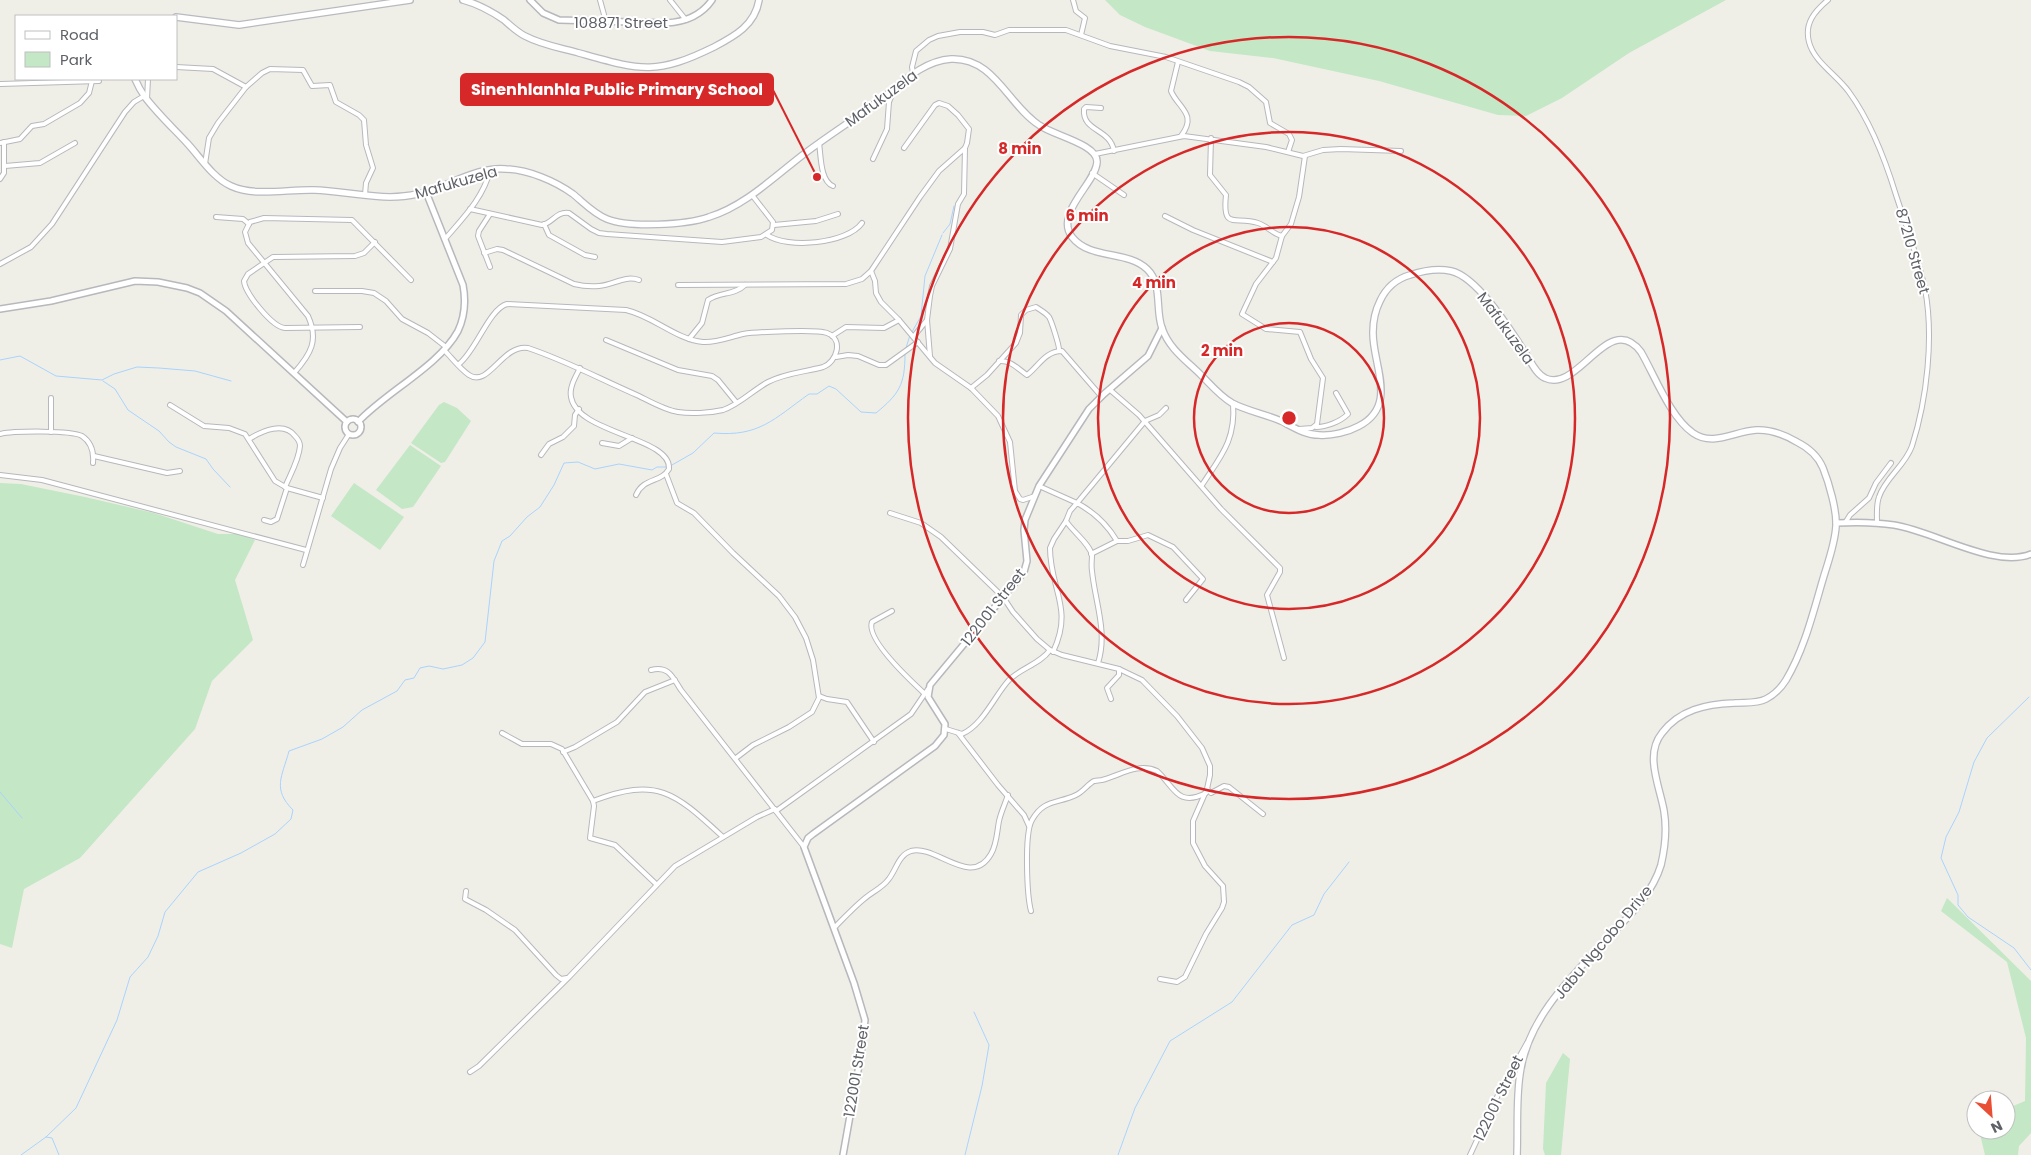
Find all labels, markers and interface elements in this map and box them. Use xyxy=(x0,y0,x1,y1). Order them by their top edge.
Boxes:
street label: 108871 Street xyxy=(574,12,668,33)
legend xyxy=(15,15,178,80)
text: Road xyxy=(60,24,99,45)
text: Park xyxy=(60,49,92,70)
street label: Mafukuzela xyxy=(840,65,922,131)
callout: Sinenhlanhla Public Primary School xyxy=(461,74,773,105)
text: Sinenhlanhla Public Primary School xyxy=(471,78,763,101)
text: 8 min xyxy=(998,138,1042,159)
street label: Mafukuzela xyxy=(412,160,500,204)
text: 6 min xyxy=(1065,205,1109,226)
street label: 87210 Street xyxy=(1891,206,1935,296)
text: 4 min xyxy=(1132,272,1176,293)
street label: Mafukuzela xyxy=(1473,287,1539,369)
text: 2 min xyxy=(1201,340,1243,361)
centre of rings xyxy=(1280,409,1298,427)
street label: 122001 Street xyxy=(956,564,1030,650)
street label: Jabu Ngcobo Drive xyxy=(1549,881,1657,1003)
street label: 122001 Street xyxy=(838,1023,874,1119)
street label: 122001 Street xyxy=(1468,1051,1528,1145)
north arrow xyxy=(1966,1090,2016,1140)
text: N xyxy=(1988,1115,2006,1138)

